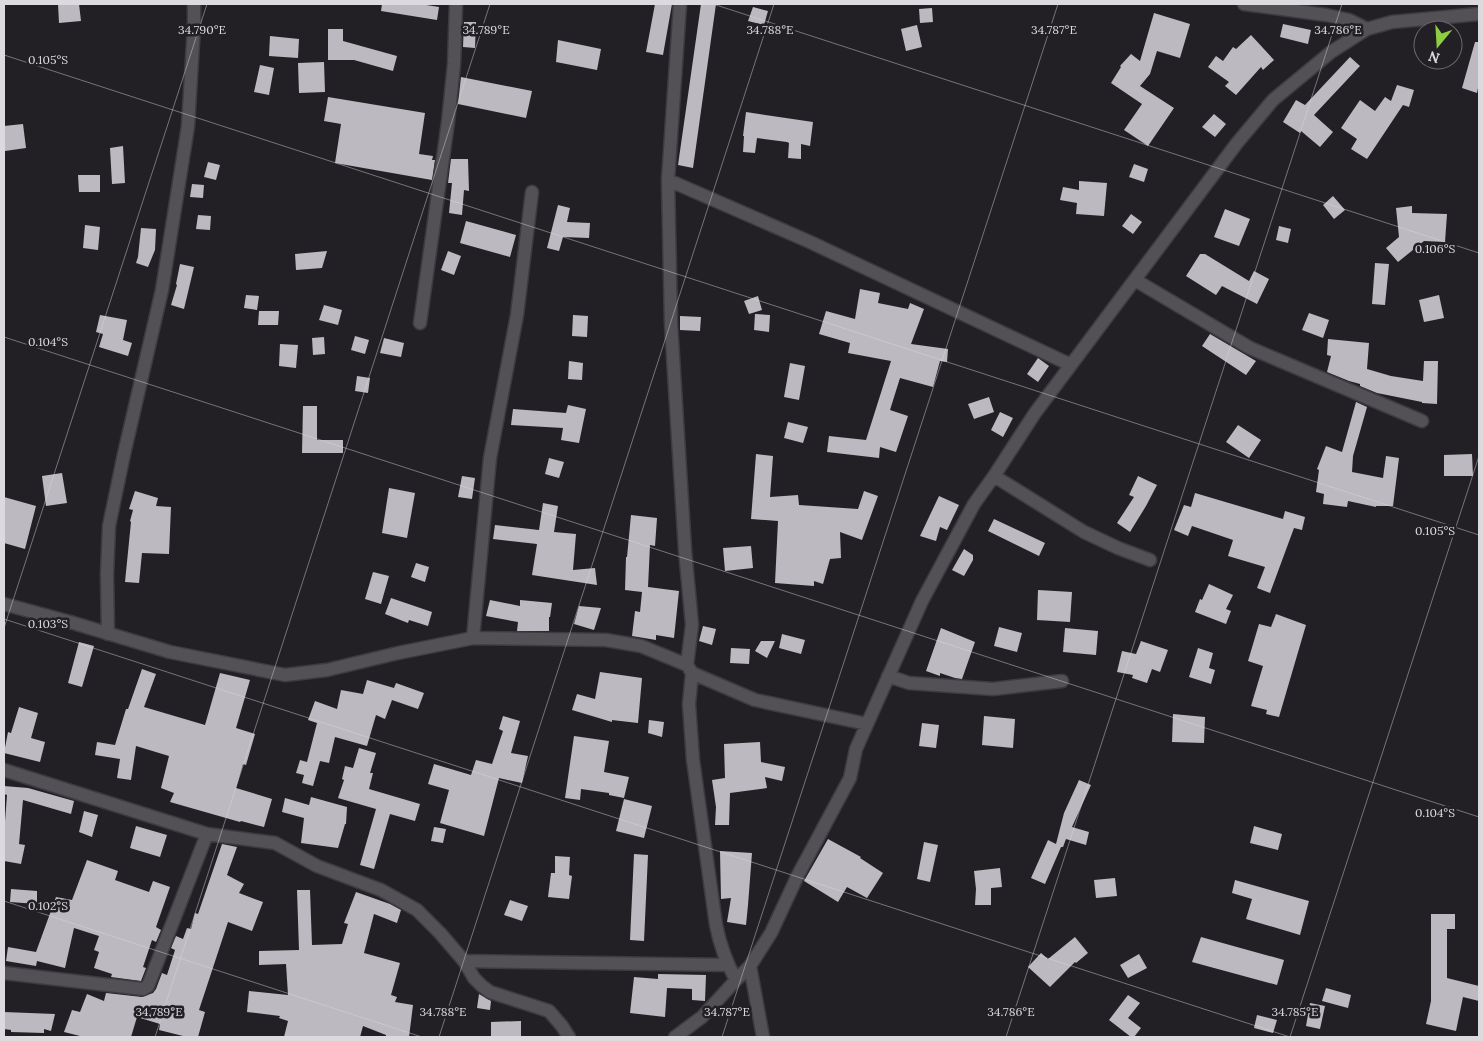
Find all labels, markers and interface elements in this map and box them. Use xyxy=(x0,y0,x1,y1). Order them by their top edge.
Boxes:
north arrow xyxy=(1413,20,1463,70)
text: 34.790°E xyxy=(178,22,226,37)
text: 34.789°E xyxy=(462,22,510,37)
text: 34.788°E xyxy=(746,22,794,37)
text: 34.787°E xyxy=(1031,22,1077,37)
text: 34.786°E xyxy=(1314,22,1362,37)
text: N xyxy=(1426,47,1442,68)
text: 0.105°S xyxy=(28,52,68,67)
text: 0.106°S xyxy=(1415,241,1456,256)
text: 0.104°S xyxy=(28,334,68,349)
text: 0.105°S xyxy=(1415,523,1455,538)
text: 0.103°S xyxy=(28,616,68,631)
text: 0.104°S xyxy=(1415,805,1455,820)
text: 0.102°S xyxy=(28,898,68,913)
text: 34.789°E xyxy=(135,1004,183,1019)
text: 34.788°E xyxy=(419,1004,467,1019)
text: 34.787°E xyxy=(704,1004,750,1019)
text: 34.786°E xyxy=(987,1004,1035,1019)
text: 34.785°E xyxy=(1272,1004,1318,1019)

